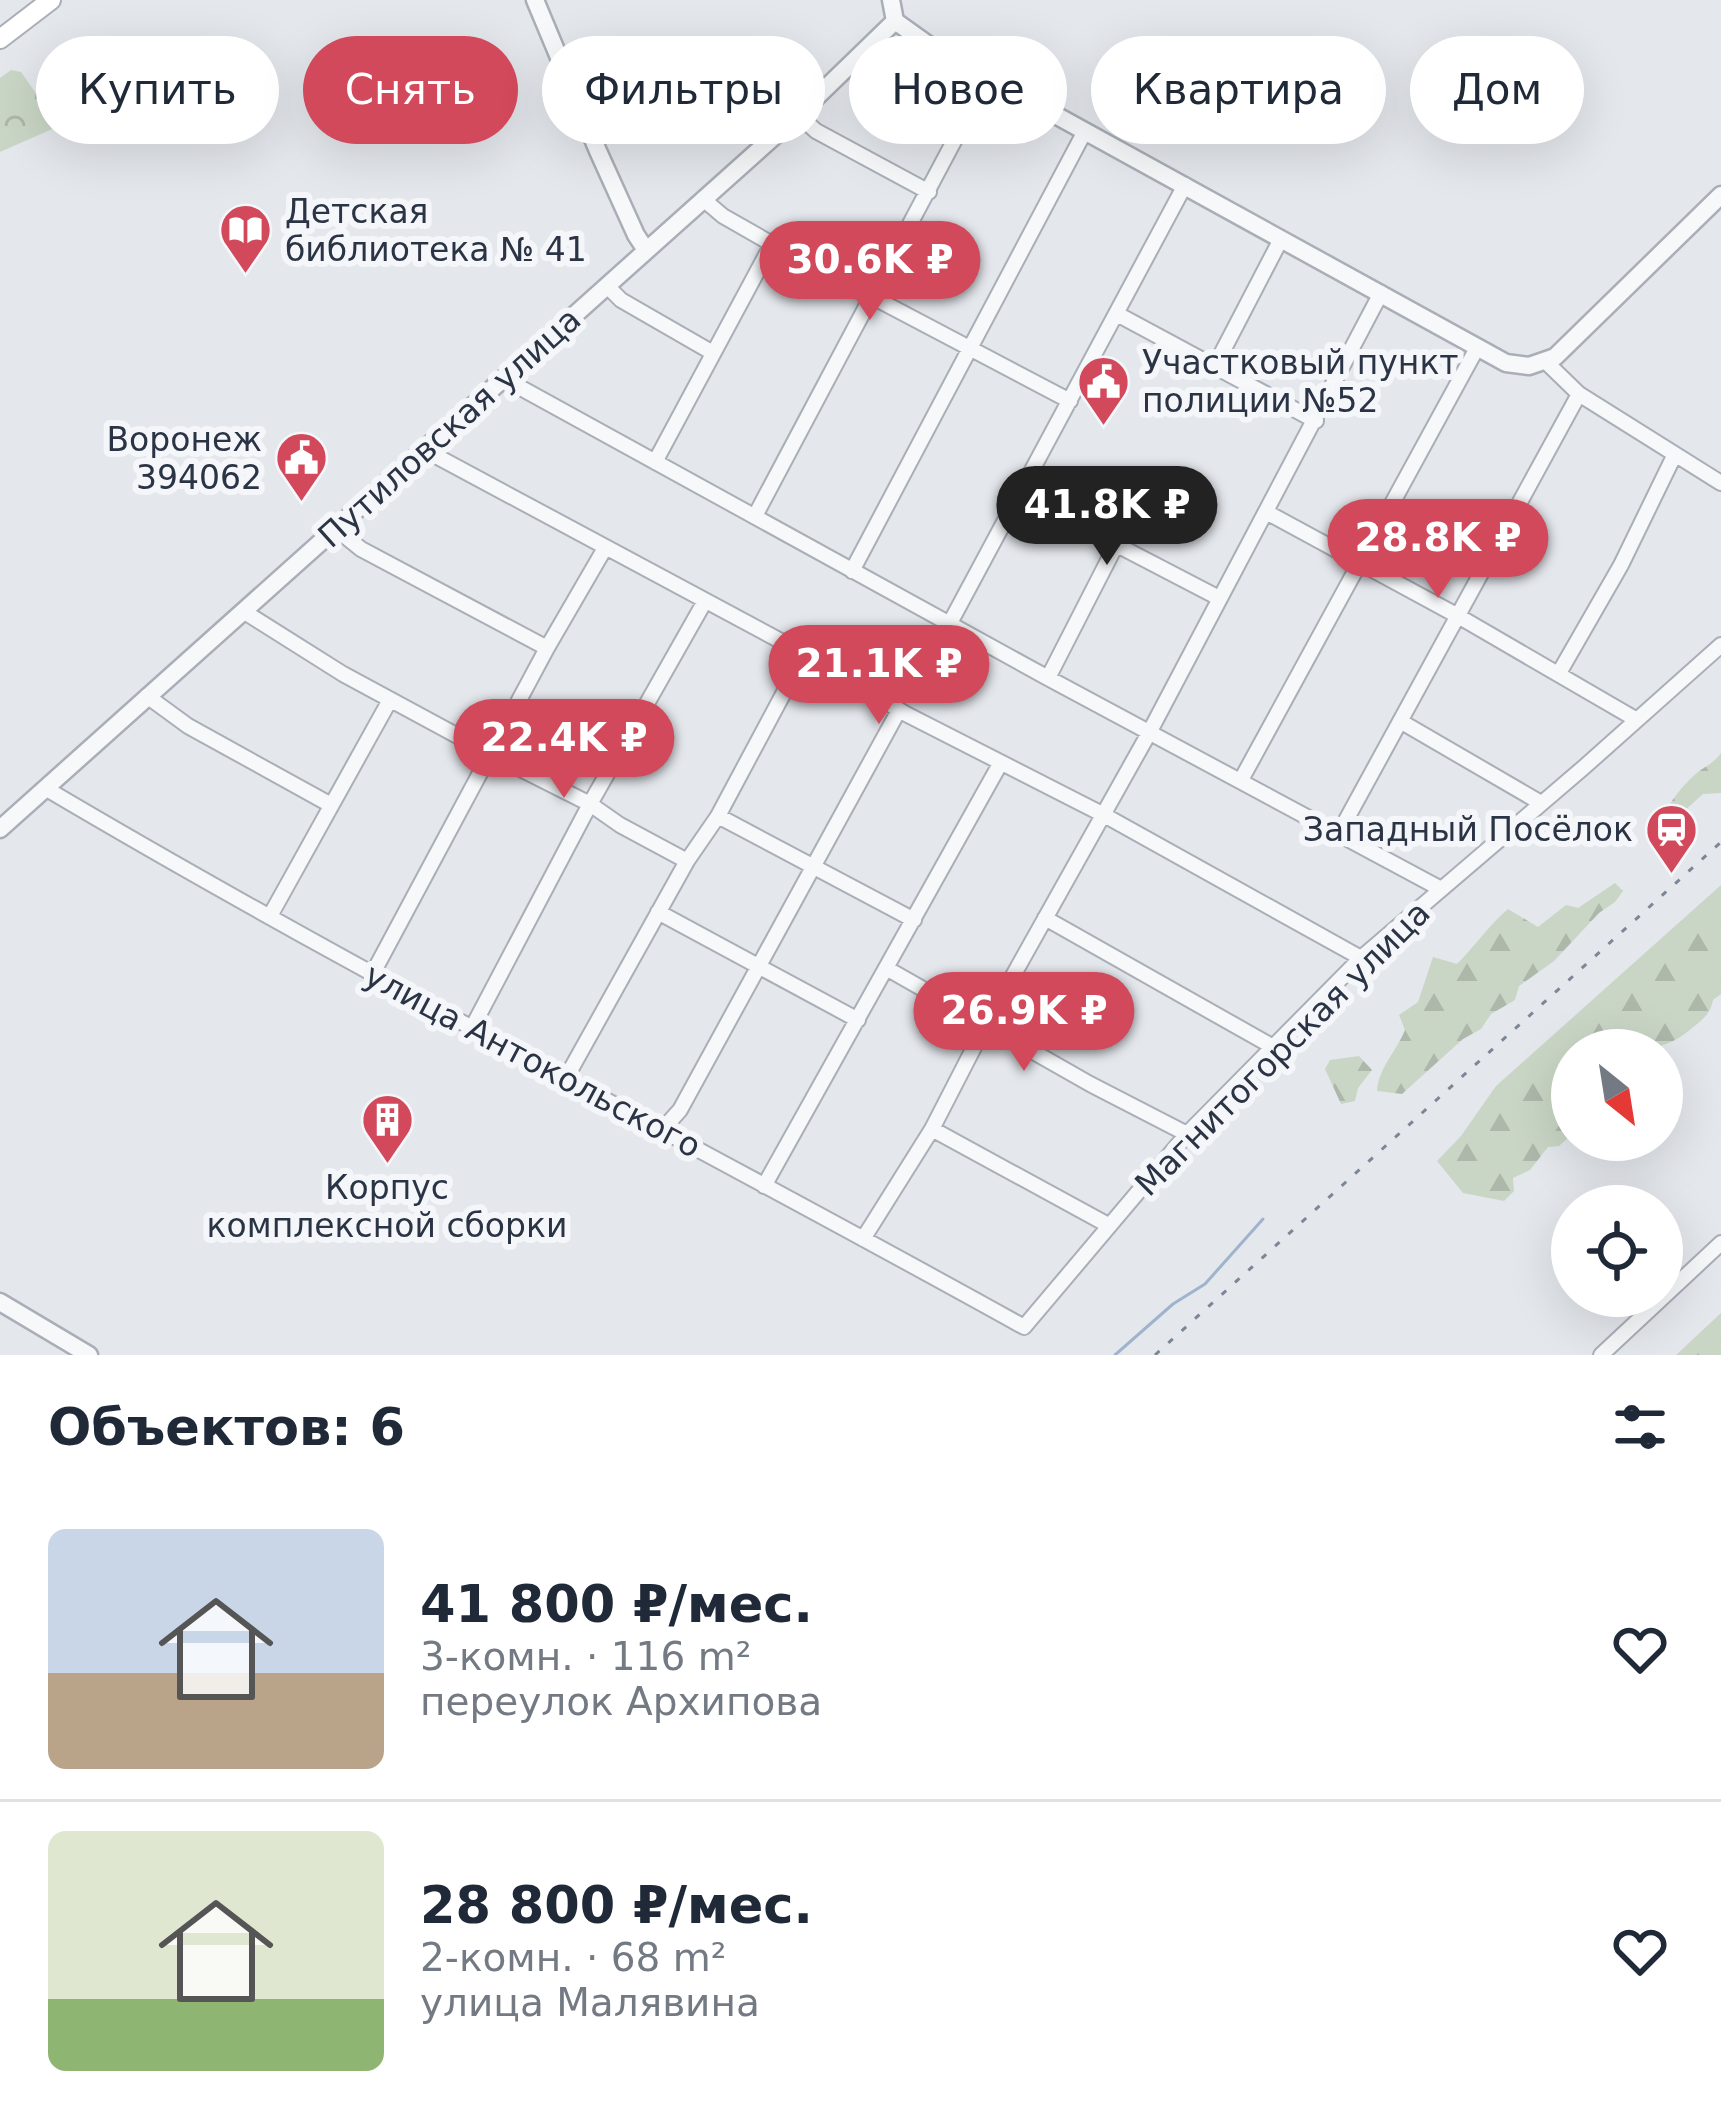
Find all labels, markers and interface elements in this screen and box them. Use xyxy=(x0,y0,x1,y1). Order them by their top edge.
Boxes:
chip: Купить xyxy=(36,36,279,144)
chip: Снять xyxy=(303,36,518,144)
chip: Фильтры xyxy=(542,36,825,144)
chip: Новое xyxy=(849,36,1067,144)
chip: Квартира xyxy=(1091,36,1386,144)
chip: Дом xyxy=(1410,36,1584,144)
place label: Детская библиотека № 41 xyxy=(285,192,587,269)
library icon: Детская библиотека № 41 xyxy=(218,202,274,276)
pin: 30.6K ₽ xyxy=(759,221,981,323)
text: 30.6K ₽ xyxy=(786,237,954,282)
street label: Путиловская улица xyxy=(310,299,588,555)
place label: Участковый пункт полиции №52 xyxy=(1142,343,1459,420)
public building icon: Участковый пункт полиции №52 xyxy=(1075,353,1131,427)
place label: Воронеж 394062 xyxy=(106,420,262,497)
public building icon: Воронеж 394062 xyxy=(273,430,329,504)
pin: 41.8K ₽ xyxy=(996,466,1218,568)
text: 41.8K ₽ xyxy=(1023,482,1191,527)
pin: 28.8K ₽ xyxy=(1327,499,1549,601)
text: 28.8K ₽ xyxy=(1354,515,1522,560)
pin: 21.1K ₽ xyxy=(768,625,990,727)
text: 21.1K ₽ xyxy=(795,641,963,686)
pin: 22.4K ₽ xyxy=(453,699,675,801)
text: 22.4K ₽ xyxy=(480,715,648,760)
station icon: Западный Посёлок xyxy=(1644,801,1700,875)
place label: Западный Посёлок xyxy=(1303,810,1633,849)
street label: Магнитогорская улица xyxy=(1127,893,1438,1204)
street label: улица Антокольского xyxy=(358,955,708,1166)
pin: 26.9K ₽ xyxy=(913,972,1135,1074)
text: 26.9K ₽ xyxy=(940,988,1108,1033)
north arrow xyxy=(1551,1029,1683,1161)
map controls xyxy=(1551,1029,1683,1317)
building icon: Корпус комплексной сборки xyxy=(359,1092,415,1166)
place label: Корпус комплексной сборки xyxy=(207,1168,567,1245)
button: locate xyxy=(1551,1185,1683,1317)
icon: filters xyxy=(1607,1394,1673,1460)
text: Объектов: 6 xyxy=(48,1398,405,1457)
text: 41 800 ₽/мес. xyxy=(420,1575,813,1634)
icon: home xyxy=(144,1577,288,1721)
icon: heart xyxy=(1607,1616,1673,1682)
text: 3-комн. · 116 m² xyxy=(420,1634,751,1679)
text: переулок Архипова xyxy=(420,1679,822,1724)
text: 28 800 ₽/мес. xyxy=(420,1876,813,1935)
icon: home xyxy=(144,1879,288,2023)
icon: heart xyxy=(1607,1918,1673,1984)
text: 2-комн. · 68 m² xyxy=(420,1935,726,1980)
text: улица Малявина xyxy=(420,1980,760,2025)

